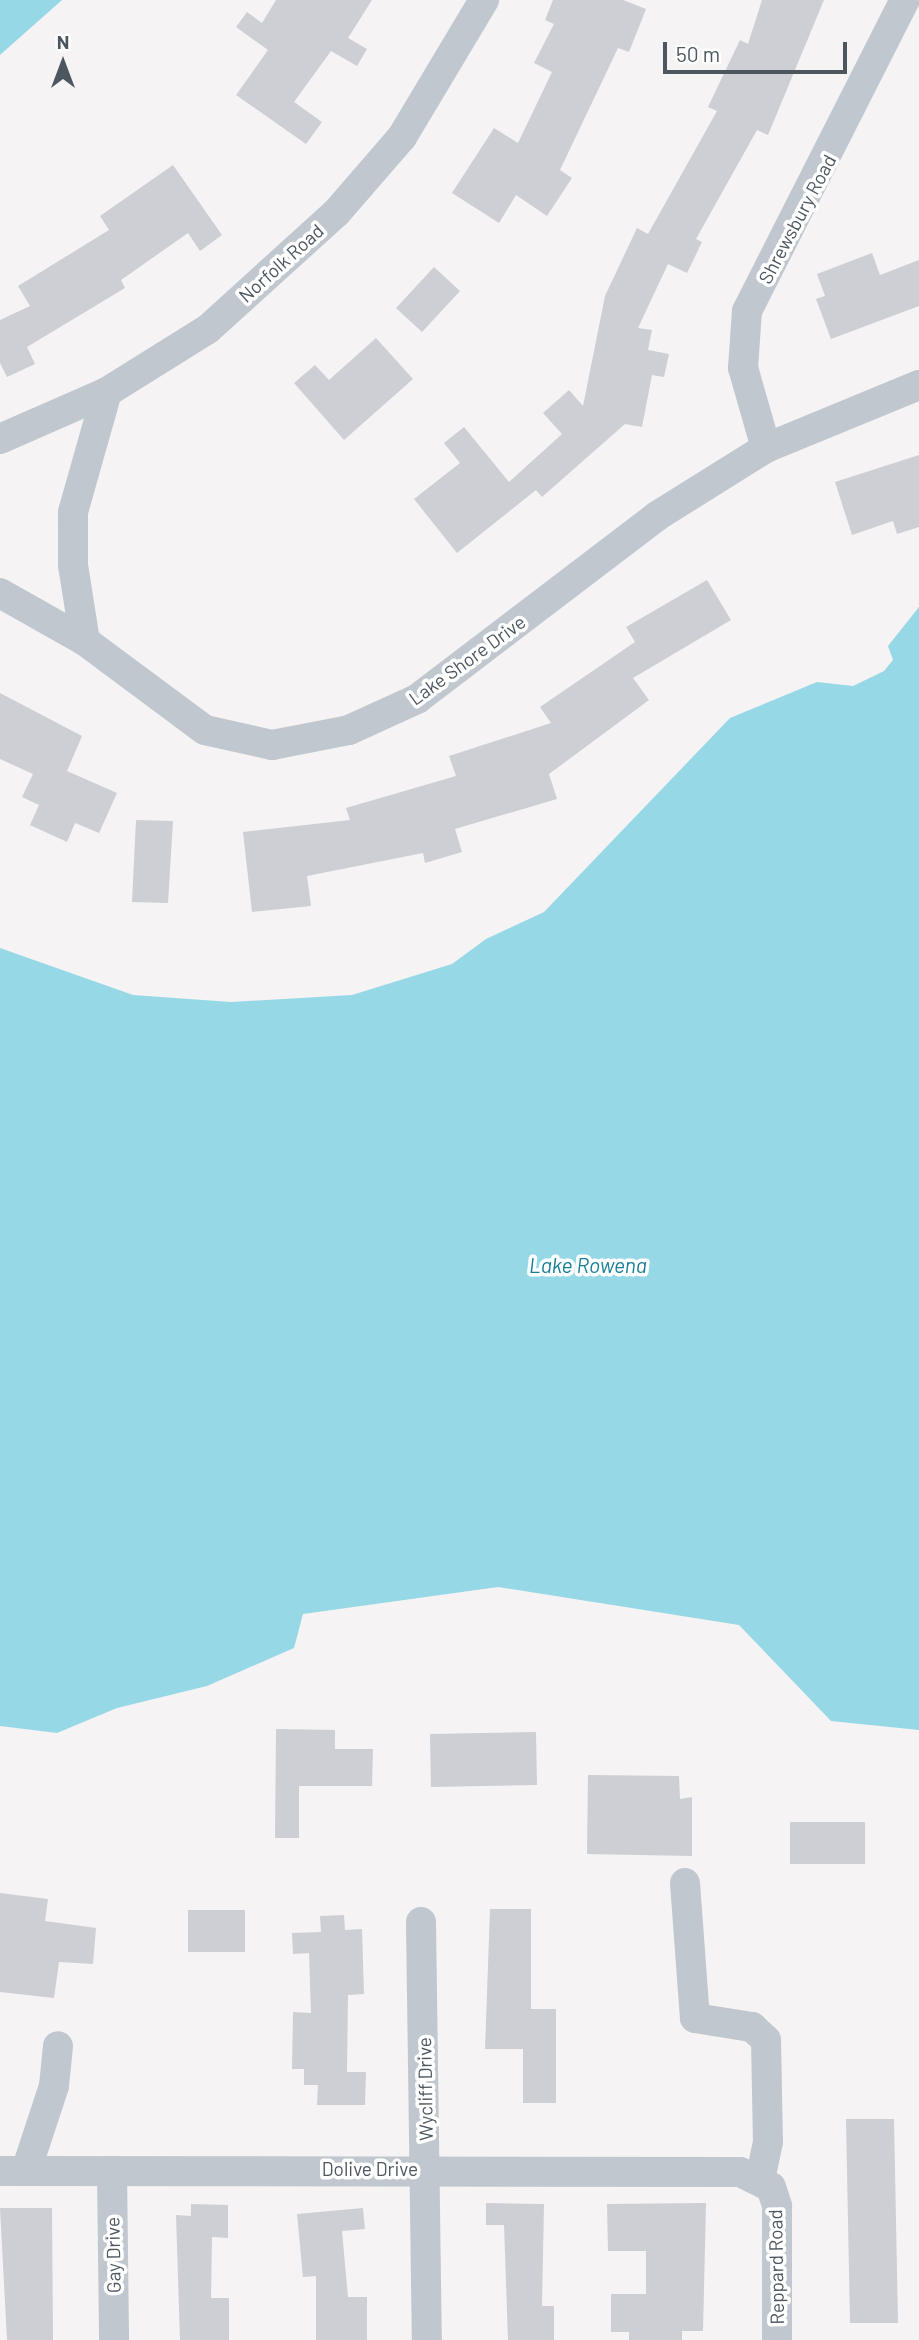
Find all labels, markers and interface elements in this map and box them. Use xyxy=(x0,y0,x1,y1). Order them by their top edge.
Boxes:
north arrow xyxy=(28,28,98,98)
scale bar xyxy=(667,28,851,72)
text: N xyxy=(57,30,69,53)
text: 50 m xyxy=(676,41,720,66)
street label: Shrewsbury Road xyxy=(753,151,841,287)
street label: Norfolk Road xyxy=(234,219,328,307)
street label: Lake Shore Drive xyxy=(404,610,530,710)
water label: Lake Rowena xyxy=(529,1252,647,1278)
street label: Wycliff Drive xyxy=(413,2037,437,2141)
street label: Dolive Drive xyxy=(322,2158,418,2180)
street label: Reppard Road xyxy=(764,2209,788,2325)
street label: Gay Drive xyxy=(101,2217,125,2293)

